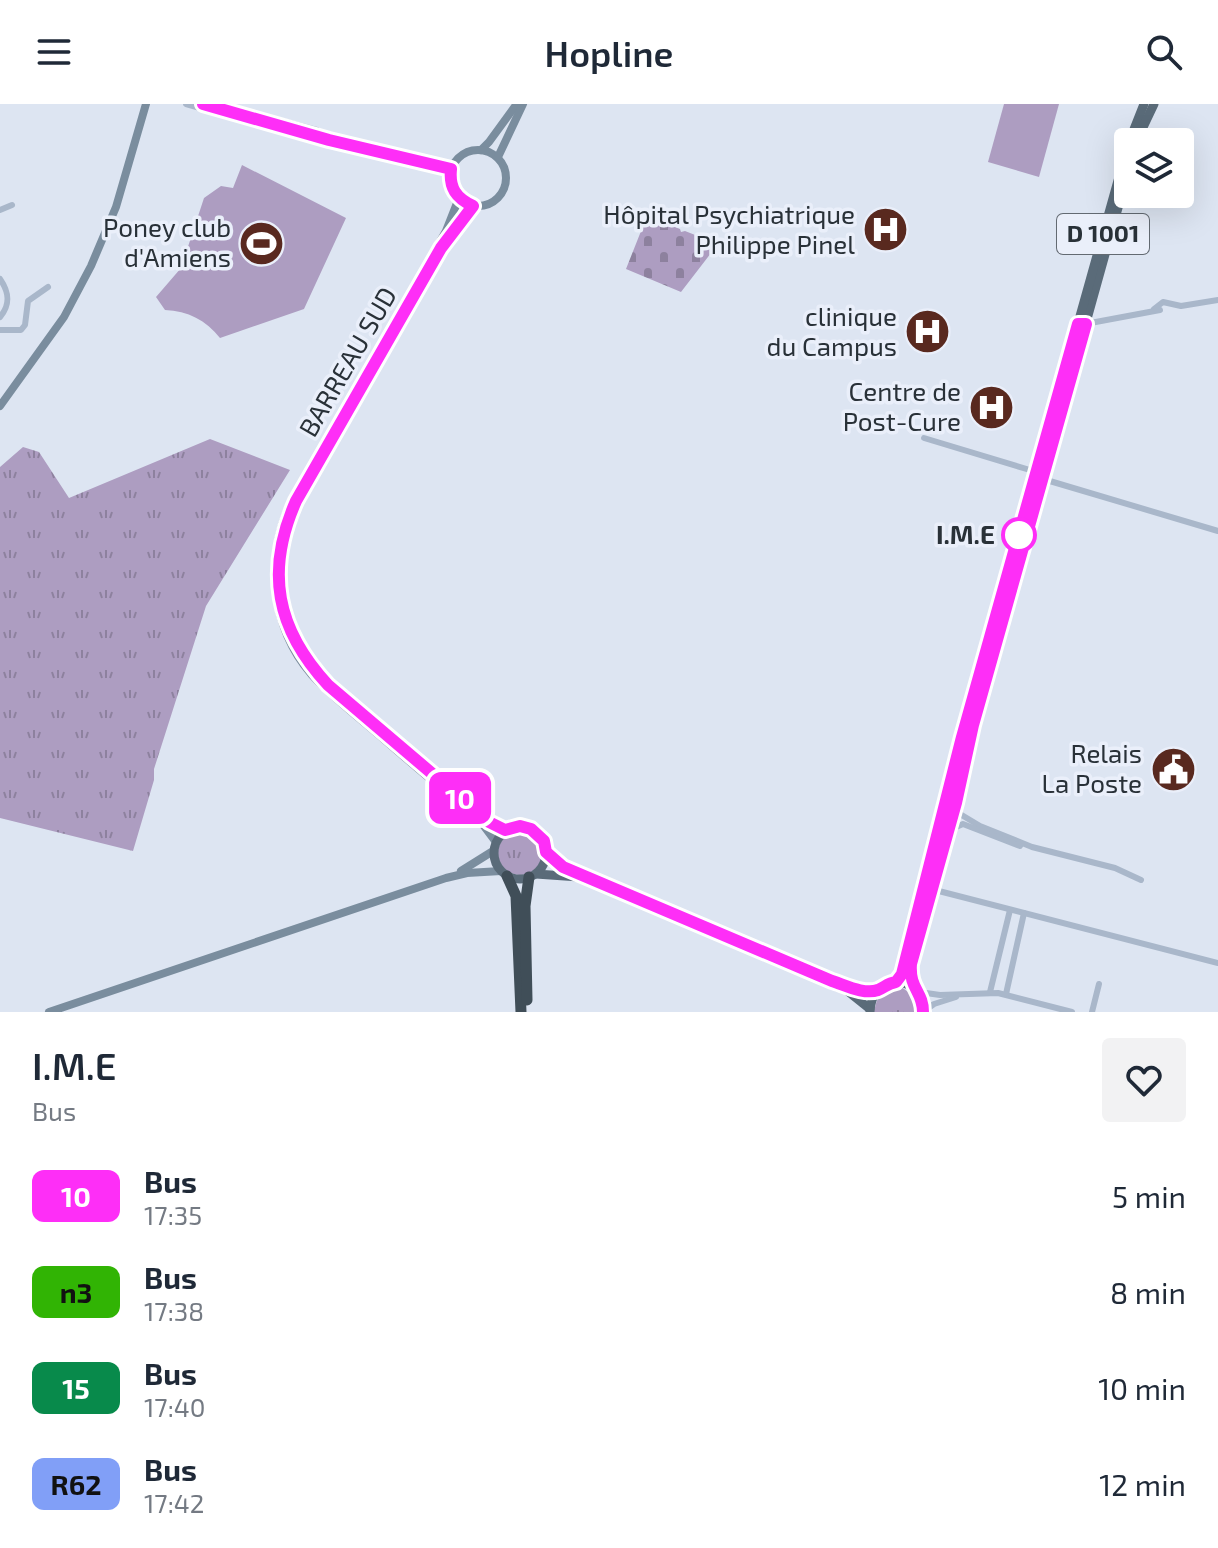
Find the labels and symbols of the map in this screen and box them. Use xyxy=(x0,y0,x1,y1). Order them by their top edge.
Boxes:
place label: Hôpital Psychiatrique Philippe Pinel xyxy=(603,198,855,259)
hospital icon: Hôpital Psychiatrique Philippe Pinel xyxy=(862,206,910,254)
place label: Poney club d'Amiens xyxy=(103,211,231,272)
road number: D 1001 xyxy=(1057,214,1149,254)
sports icon: Poney club d'Amiens xyxy=(238,219,286,267)
street label: BARREAU SUD xyxy=(291,281,402,441)
place label: clinique du Campus xyxy=(767,300,897,361)
hospital icon: clinique du Campus xyxy=(904,308,952,356)
place label: Centre de Post-Cure xyxy=(843,375,961,436)
hospital icon: Centre de Post-Cure xyxy=(968,383,1016,431)
place label: I.M.E xyxy=(936,518,995,549)
marker: I.M.E xyxy=(1002,518,1036,552)
place label: Relais La Poste xyxy=(1042,737,1142,798)
public building icon: Relais La Poste xyxy=(1149,745,1197,793)
line badge: 10 xyxy=(424,772,496,824)

